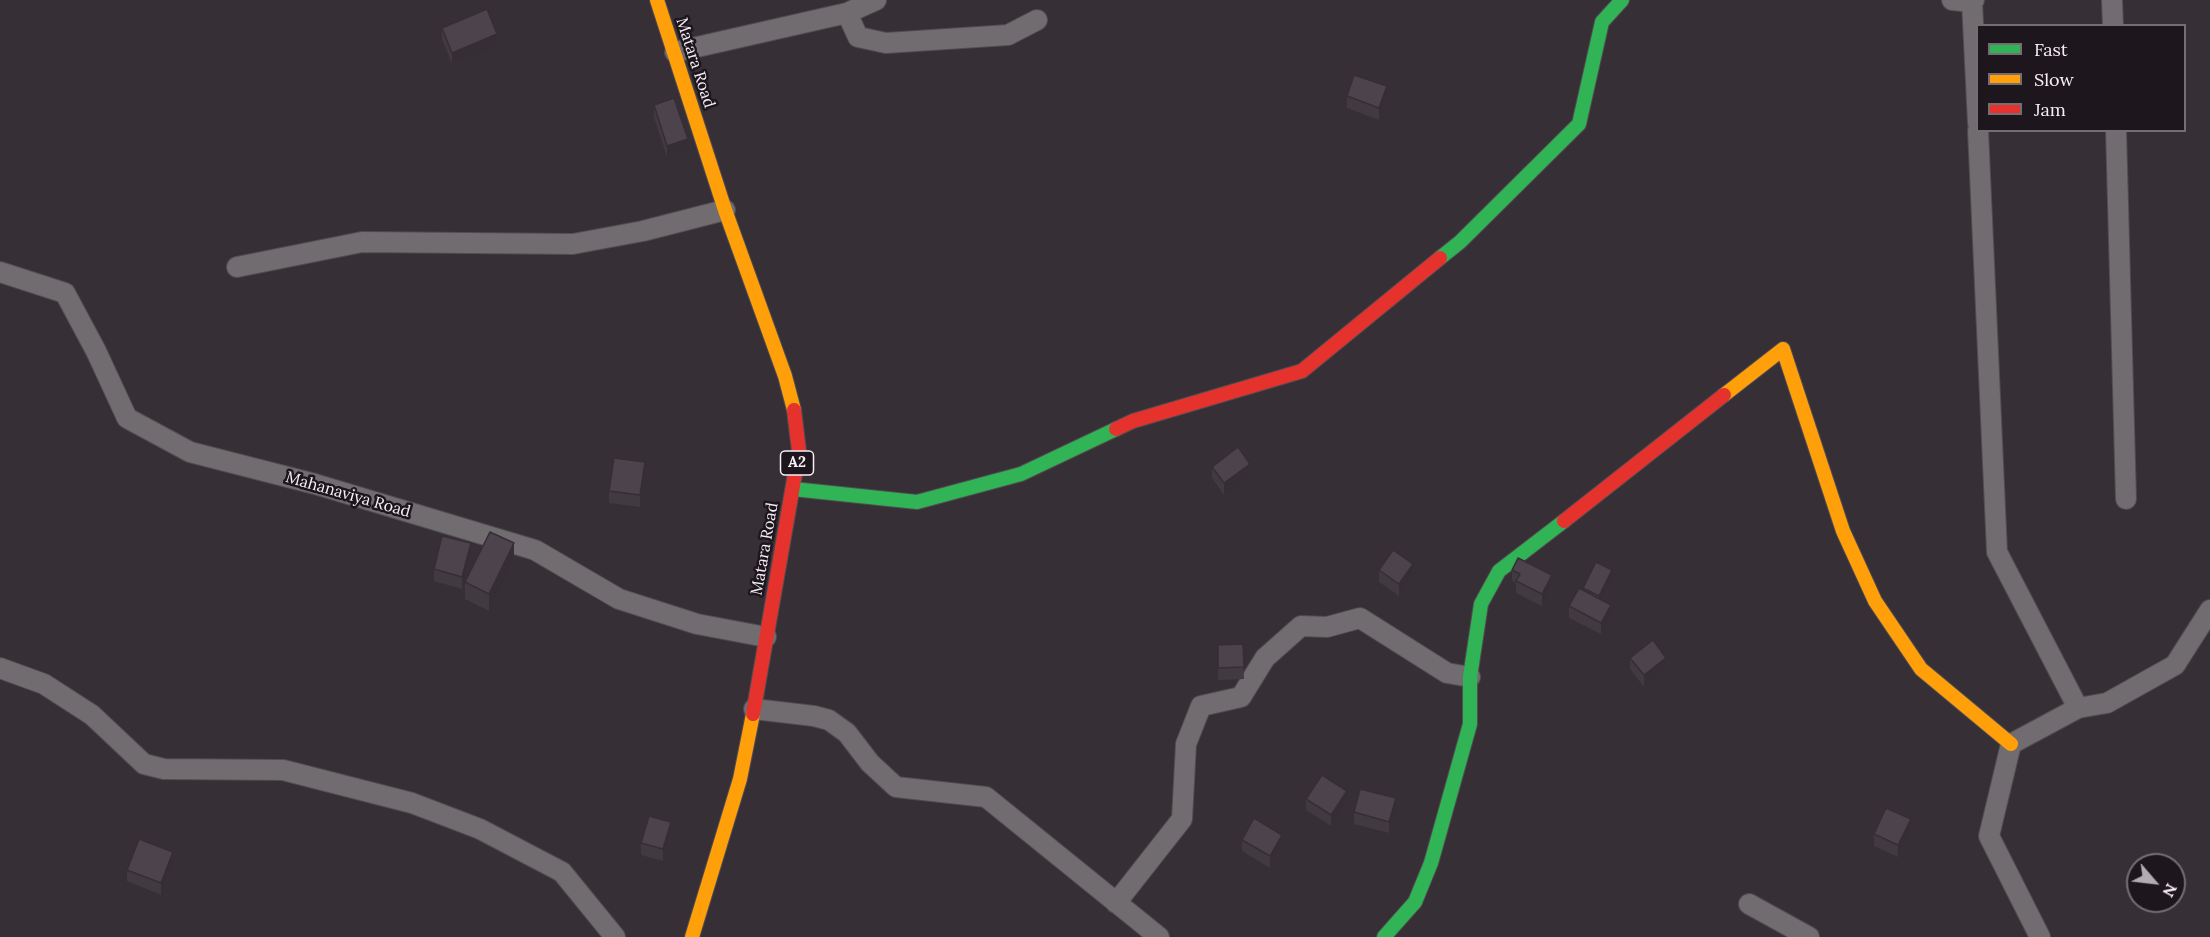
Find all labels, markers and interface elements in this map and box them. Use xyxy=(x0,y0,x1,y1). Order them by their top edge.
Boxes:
street label: Matara Road xyxy=(671,15,719,111)
legend xyxy=(1976,24,2186,132)
text: Fast xyxy=(2034,38,2068,61)
text: Slow xyxy=(2034,68,2074,91)
text: Jam xyxy=(2034,98,2066,121)
road number: A2 xyxy=(780,451,814,475)
street label: Mahanaviya Road xyxy=(283,468,413,522)
street label: Matara Road xyxy=(747,501,783,597)
north arrow xyxy=(2126,853,2186,913)
text: N xyxy=(2158,880,2182,901)

